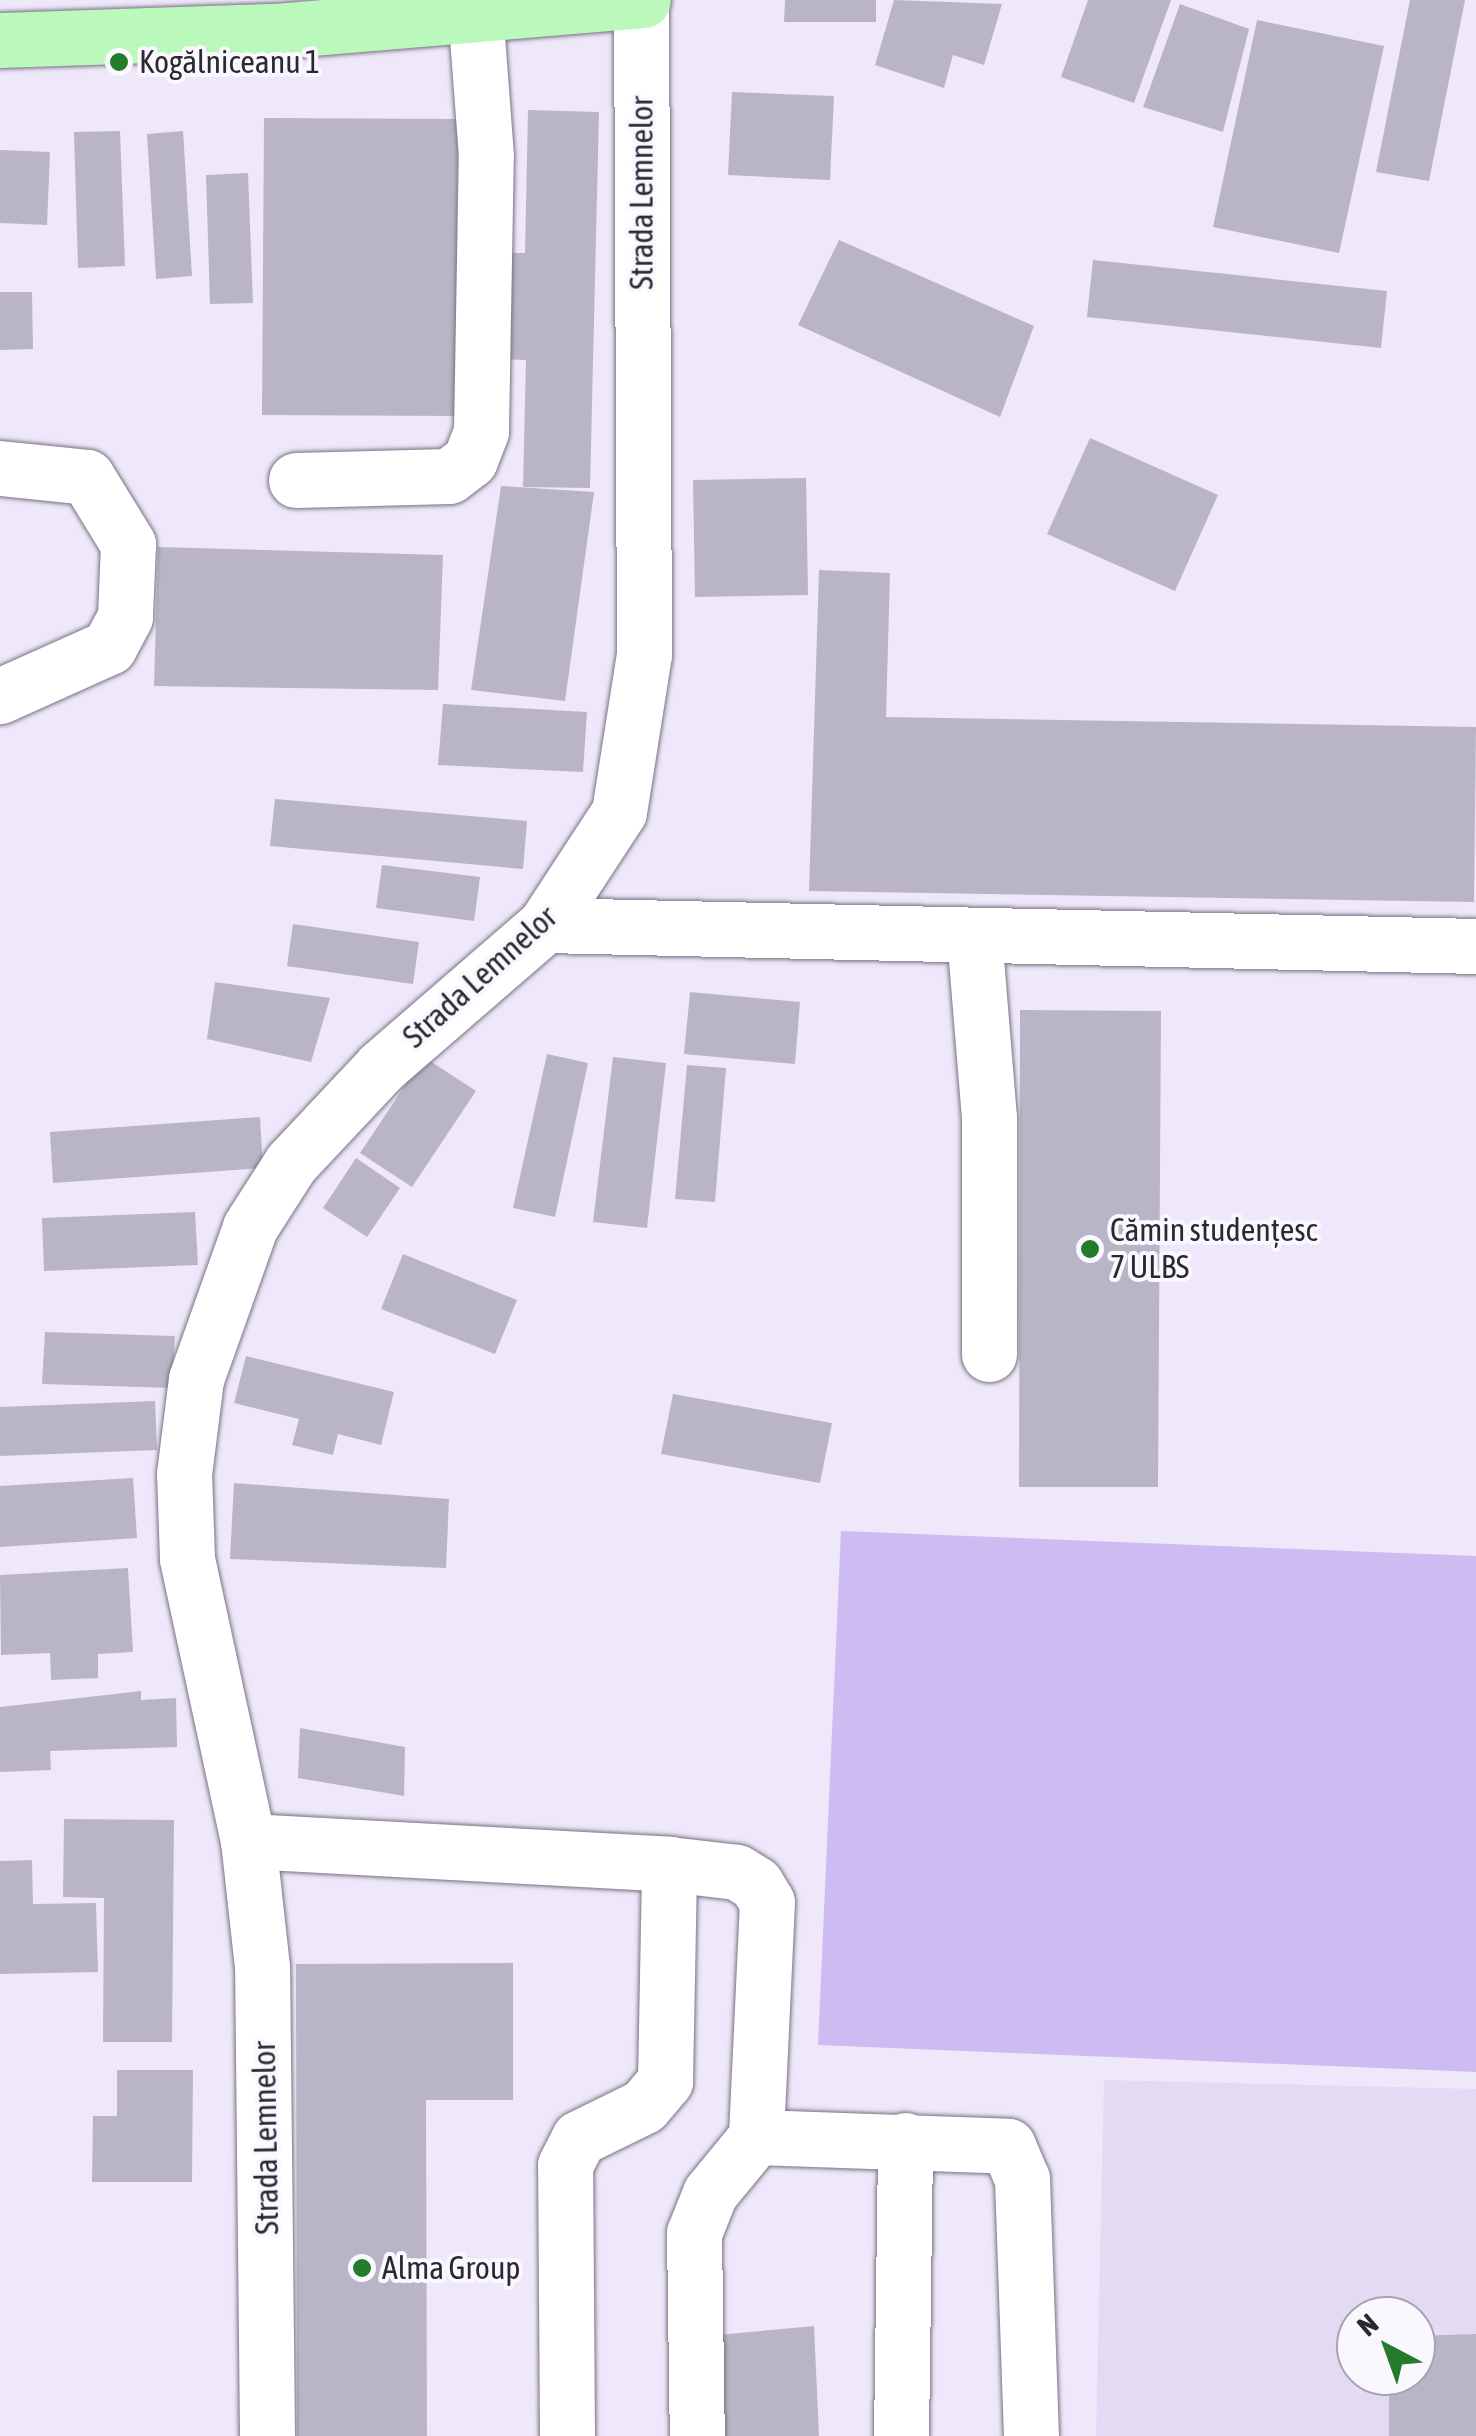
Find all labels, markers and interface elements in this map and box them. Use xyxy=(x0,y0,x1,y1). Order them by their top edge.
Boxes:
place label: Kogălniceanu 1 xyxy=(139,43,320,81)
marker: Kogălniceanu 1 xyxy=(108,51,130,73)
street label: Strada Lemnelor xyxy=(623,96,661,290)
street label: Strada Lemnelor xyxy=(395,898,565,1056)
place label: Cămin studențesc 7 ULBS xyxy=(1110,1212,1317,1287)
marker: Cămin studențesc 7 ULBS xyxy=(1079,1238,1101,1260)
street label: Strada Lemnelor xyxy=(245,2041,287,2235)
place label: Alma Group xyxy=(382,2249,521,2287)
marker: Alma Group xyxy=(351,2257,373,2279)
north arrow xyxy=(1336,2296,1436,2396)
text: N xyxy=(1351,2307,1384,2342)

